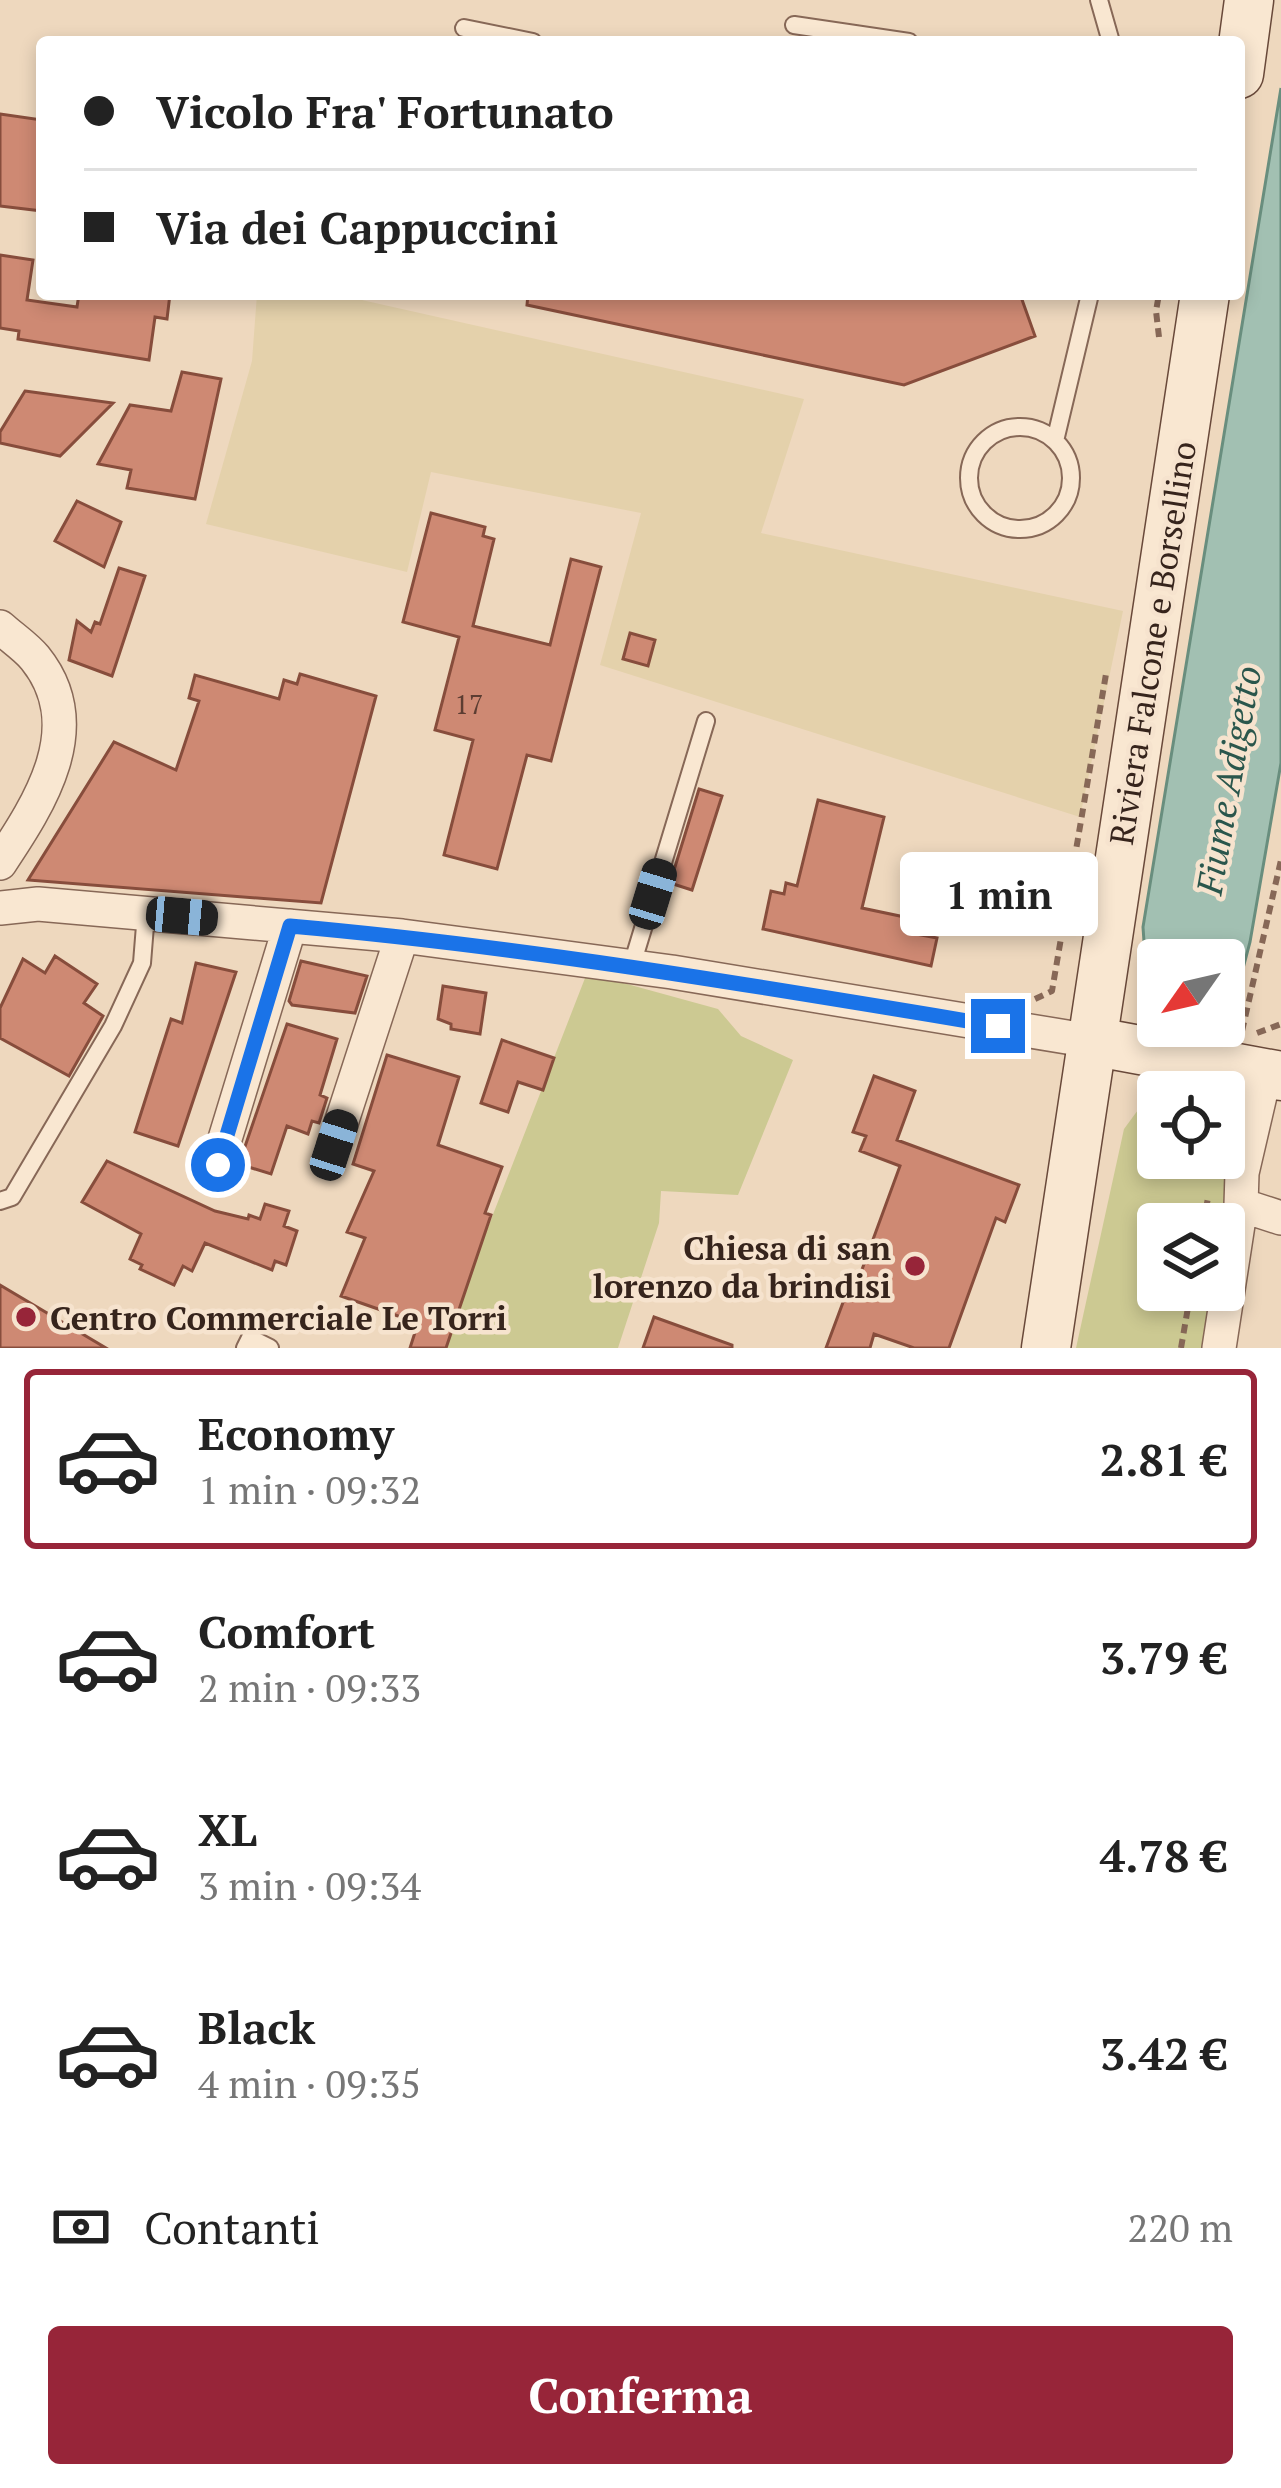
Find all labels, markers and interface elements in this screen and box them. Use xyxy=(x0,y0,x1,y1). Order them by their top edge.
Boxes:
text: Vicolo Fra' Fortunato xyxy=(156,81,614,141)
text: Via dei Cappuccini xyxy=(156,197,558,257)
street label: Riviera Falcone e Borsellino xyxy=(1099,438,1205,848)
water label: Fiume Adigetto xyxy=(1185,662,1271,899)
house number: 17 xyxy=(455,686,483,722)
callout: 1 min xyxy=(899,852,1097,936)
car xyxy=(625,854,681,934)
text: 1 min xyxy=(946,868,1052,920)
car xyxy=(145,895,219,937)
north arrow xyxy=(1137,939,1245,1047)
map controls xyxy=(1137,939,1245,1311)
route end xyxy=(971,999,1025,1053)
button: locate xyxy=(1137,1071,1245,1179)
car xyxy=(306,1105,362,1185)
route start xyxy=(191,1138,245,1192)
button: layers xyxy=(1137,1203,1245,1311)
place label: Chiesa di san lorenzo da brindisi xyxy=(593,1226,891,1307)
marker: Chiesa di san lorenzo da brindisi xyxy=(902,1253,928,1279)
place label: Centro Commerciale Le Torri xyxy=(50,1296,507,1339)
marker: Centro Commerciale Le Torri xyxy=(13,1304,39,1330)
text: Economy xyxy=(198,1403,394,1463)
icon: car xyxy=(54,1405,162,1513)
text: 2.81 € xyxy=(1100,1429,1227,1489)
text: 1 min · 09:32 xyxy=(198,1463,421,1515)
text: Comfort xyxy=(198,1601,375,1661)
icon: car xyxy=(54,1603,162,1711)
text: 3.79 € xyxy=(1100,1627,1227,1687)
text: 2 min · 09:33 xyxy=(198,1661,421,1713)
text: XL xyxy=(198,1799,257,1859)
icon: car xyxy=(54,1801,162,1909)
text: 4.78 € xyxy=(1100,1825,1227,1885)
text: 3 min · 09:34 xyxy=(198,1859,421,1911)
text: Black xyxy=(198,1997,315,2057)
icon: car xyxy=(54,1999,162,2107)
text: 3.42 € xyxy=(1100,2023,1227,2083)
text: 4 min · 09:35 xyxy=(198,2057,421,2109)
icon: cash xyxy=(48,2194,114,2260)
text: Contanti xyxy=(144,2197,320,2257)
text: 220 m xyxy=(1128,2201,1233,2253)
button: Conferma xyxy=(48,2326,1233,2464)

